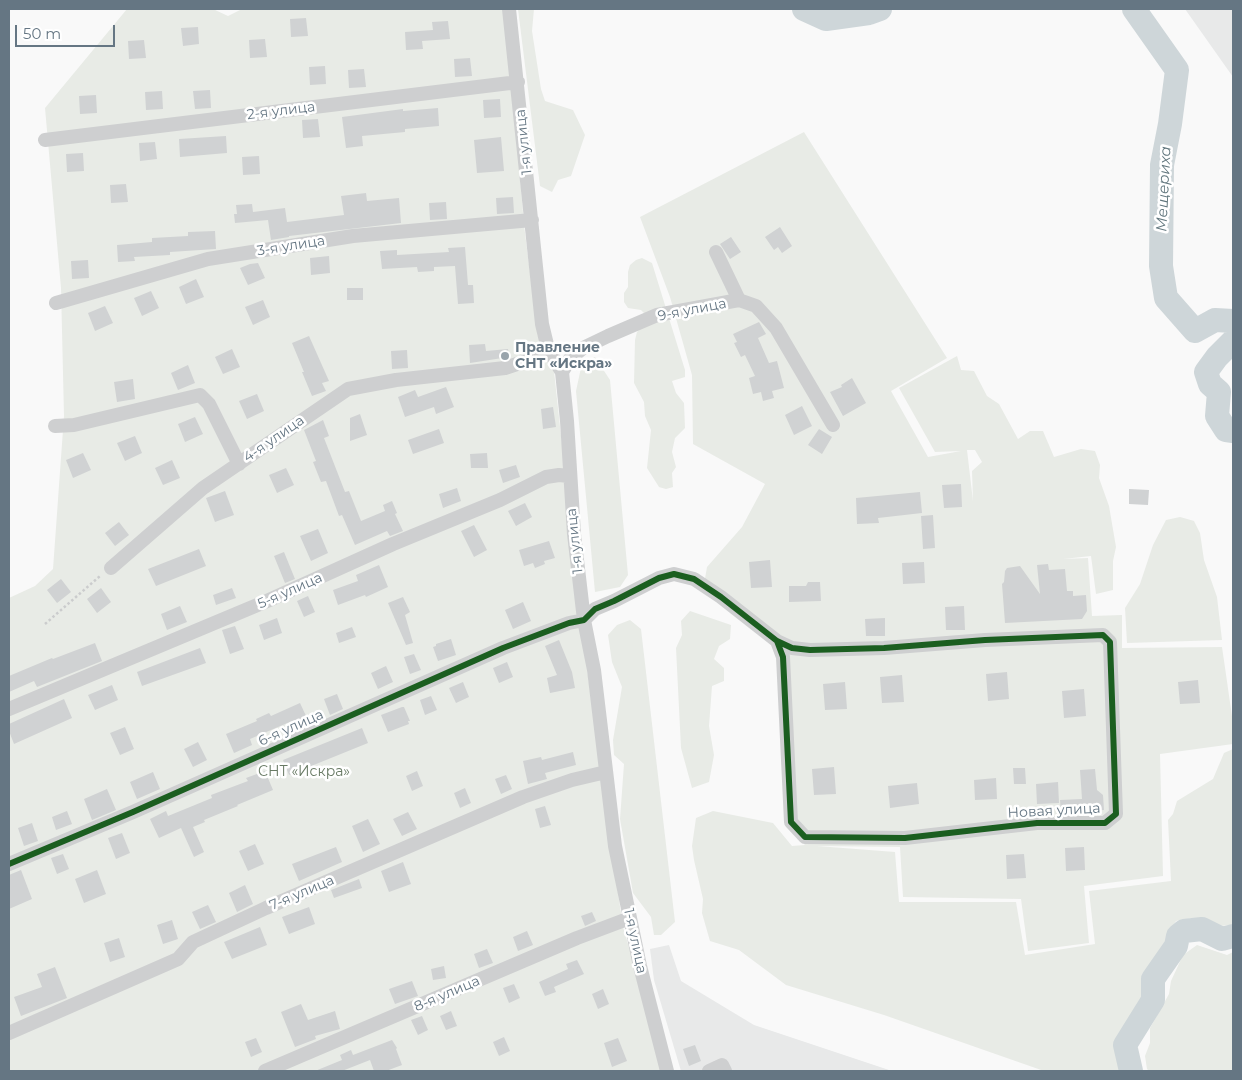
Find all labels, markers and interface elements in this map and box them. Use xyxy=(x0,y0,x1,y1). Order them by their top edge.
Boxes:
scale bar xyxy=(18,15,118,47)
text: 50 m xyxy=(23,24,61,43)
street label: 2-я улица xyxy=(246,98,316,124)
street label: 1-я улица xyxy=(512,108,536,176)
water label: Мещериха xyxy=(1153,146,1175,232)
street label: 3-я улица xyxy=(256,232,326,260)
street label: 9-я улица xyxy=(656,295,728,325)
place label: Правление СНТ «Искра» xyxy=(515,340,612,372)
marker: Правление СНТ «Искра» xyxy=(499,350,511,362)
street label: 4-я улица xyxy=(240,412,308,466)
street label: 1-я улица xyxy=(563,507,587,575)
street label: 5-я улица xyxy=(255,569,325,613)
street label: 6-я улица xyxy=(256,706,326,750)
park label: СНТ «Искра» xyxy=(258,764,350,780)
street label: Новая улица xyxy=(1007,800,1101,822)
street label: 7-я улица xyxy=(267,872,337,914)
street label: 1-я улица xyxy=(620,907,650,975)
street label: 8-я улица xyxy=(412,973,482,1015)

